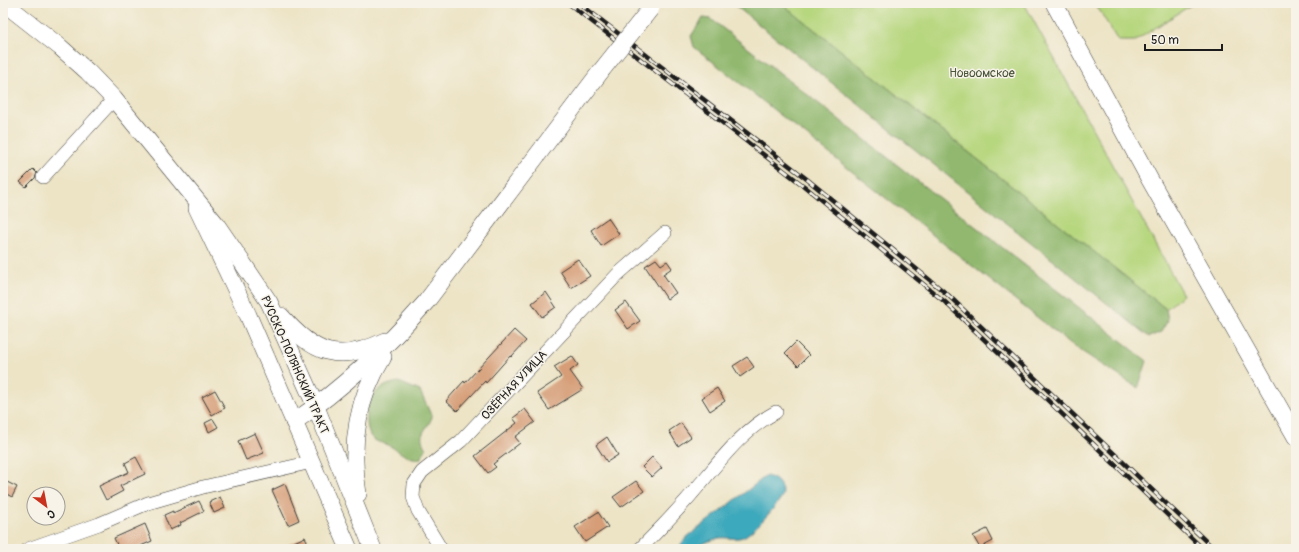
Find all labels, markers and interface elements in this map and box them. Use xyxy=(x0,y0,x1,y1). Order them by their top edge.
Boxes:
scale bar xyxy=(1145,26,1222,52)
text: 50 m xyxy=(1151,33,1179,48)
park label: Новоомское xyxy=(949,66,1015,81)
street label: РУССКО-ПОЛЯНСКИЙ ТРАКТ xyxy=(257,294,332,437)
street label: ОЗЁРНАЯ УЛИЦА xyxy=(478,347,551,423)
north arrow xyxy=(26,486,66,526)
text: С xyxy=(45,507,57,521)

